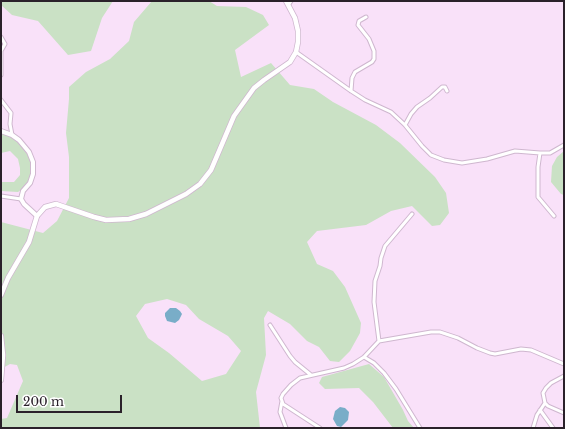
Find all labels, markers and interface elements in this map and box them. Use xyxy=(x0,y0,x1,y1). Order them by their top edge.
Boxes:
scale bar xyxy=(18,387,124,413)
text: 200 m xyxy=(23,394,64,409)

